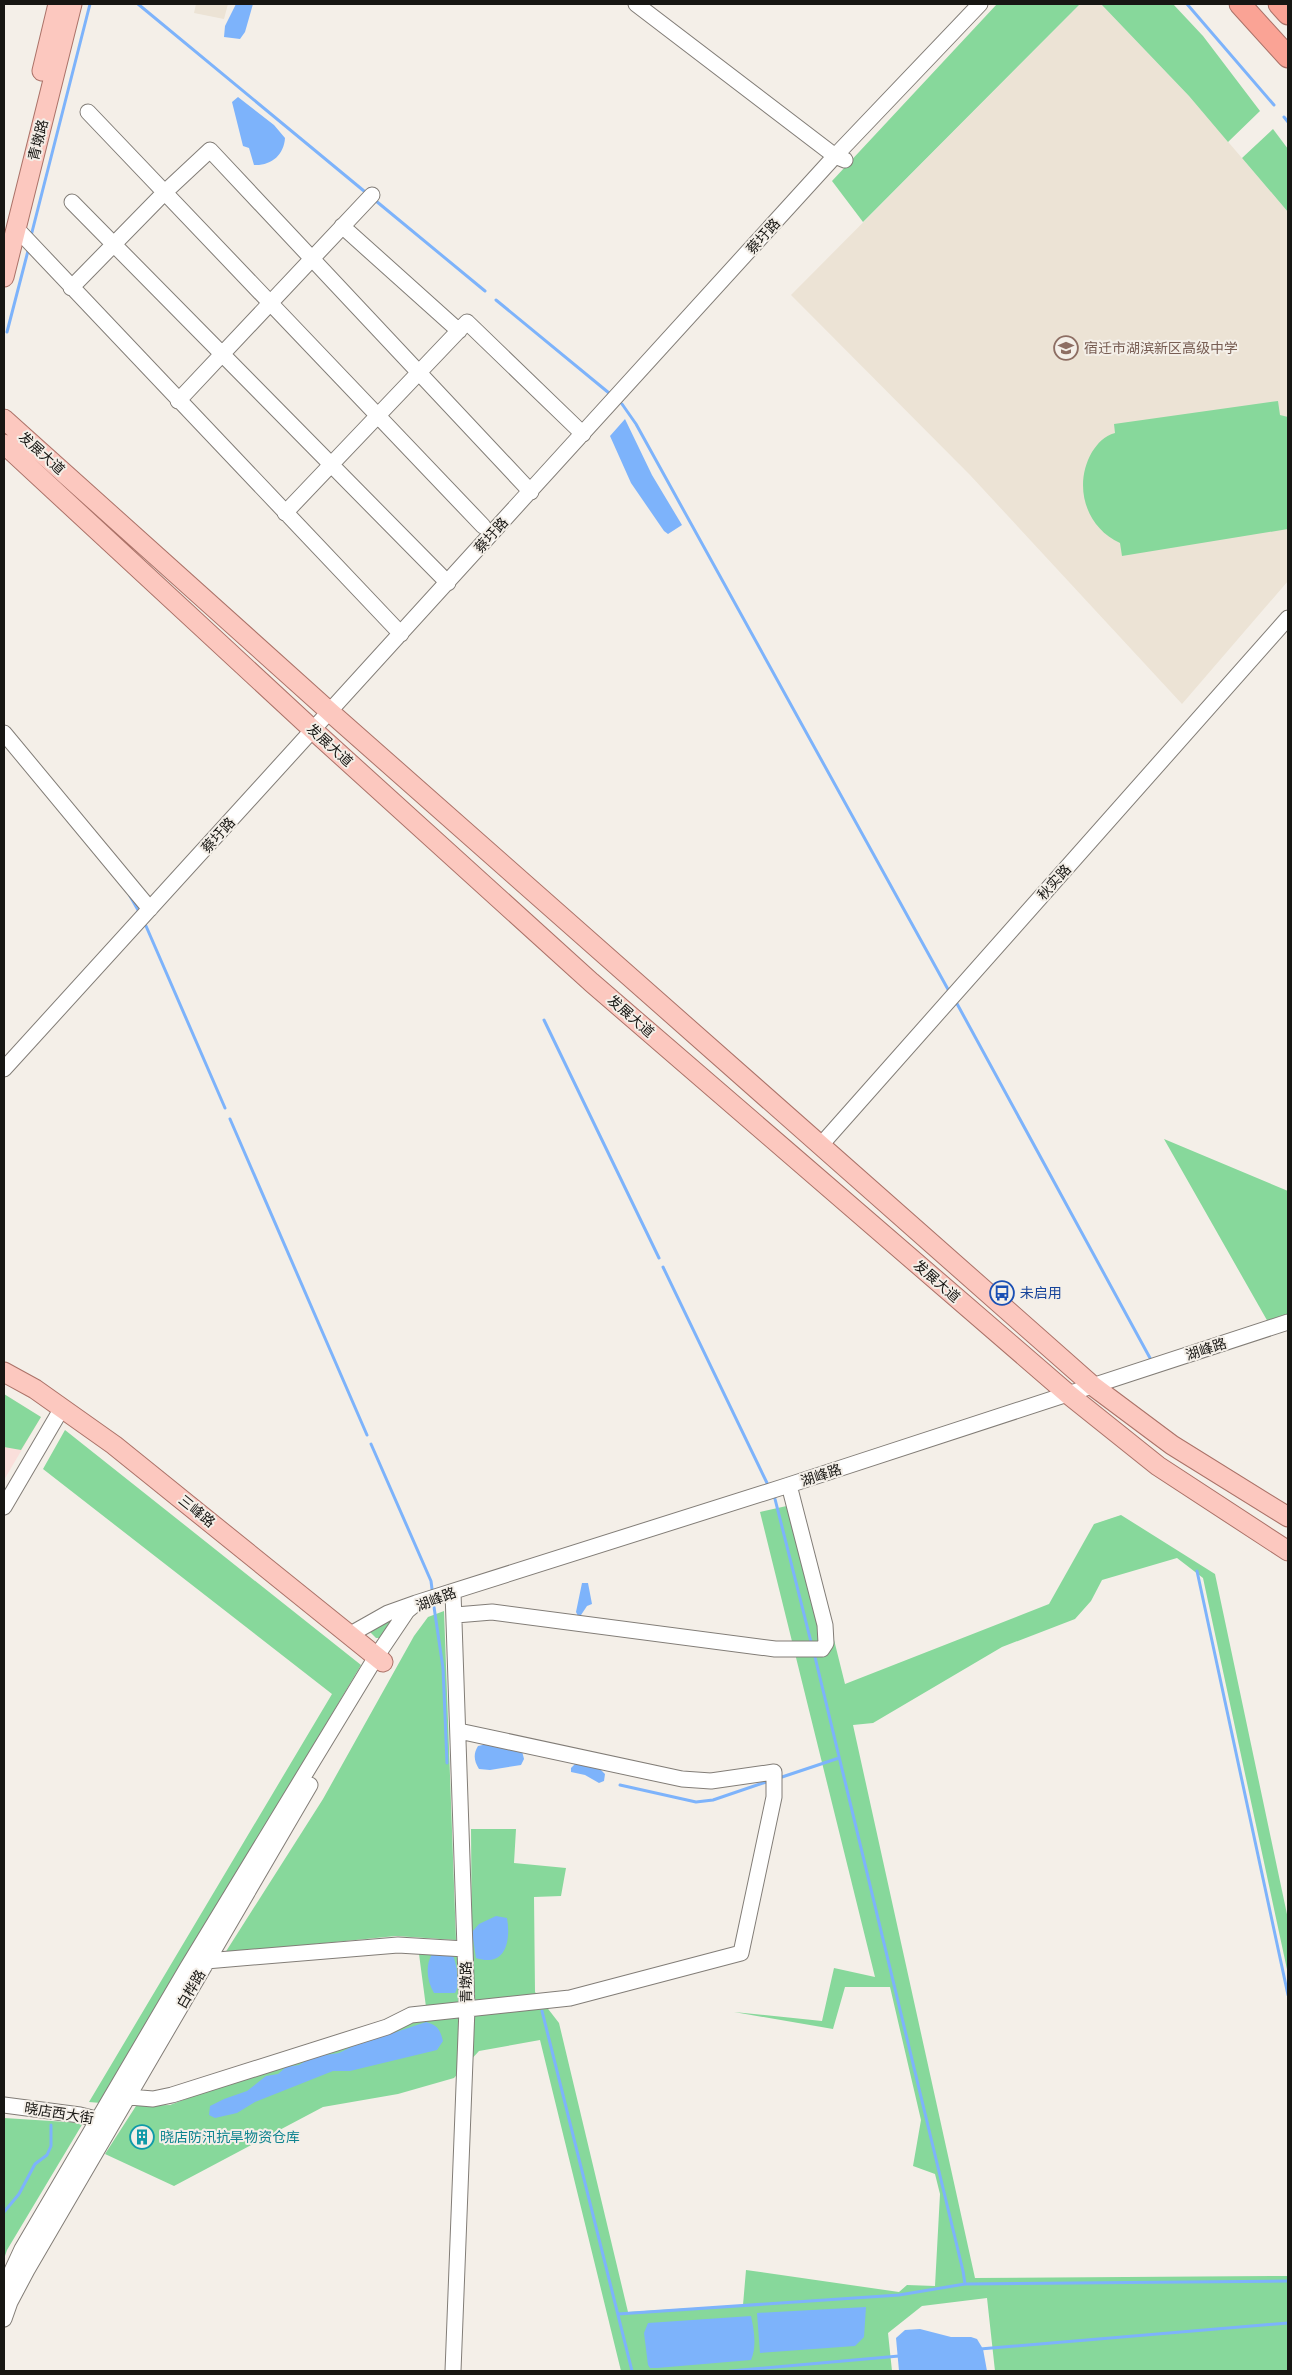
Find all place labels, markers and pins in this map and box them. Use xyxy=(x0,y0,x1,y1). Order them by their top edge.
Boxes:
school or university icon: 宿迁市湖滨新区高级中学 xyxy=(1053,335,1079,361)
place label: 宿迁市湖滨新区高级中学 xyxy=(1084,338,1238,357)
bus stop icon: 未启用 xyxy=(989,1280,1015,1306)
place label: 未启用 xyxy=(1020,1283,1062,1302)
building icon: 晓店防汛抗旱物资仓库 xyxy=(129,2124,155,2150)
place label: 晓店防汛抗旱物资仓库 xyxy=(160,2127,300,2146)

